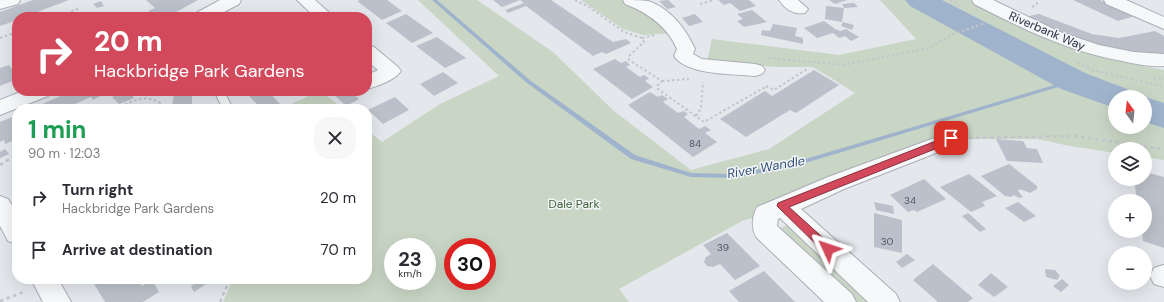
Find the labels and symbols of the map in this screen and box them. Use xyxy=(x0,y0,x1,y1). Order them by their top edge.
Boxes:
street label: Riverbank Way xyxy=(1006,8,1088,54)
north arrow xyxy=(1108,90,1152,134)
pin xyxy=(934,121,968,155)
house number: 84 xyxy=(689,137,701,150)
water label: River Wandle xyxy=(726,152,806,182)
house number: 34 xyxy=(904,194,916,207)
park label: Dale Park xyxy=(548,196,600,212)
position arrow xyxy=(807,228,849,270)
house number: 30 xyxy=(881,235,894,248)
speed limit sign: 30 xyxy=(444,238,496,290)
house number: 39 xyxy=(717,241,729,254)

